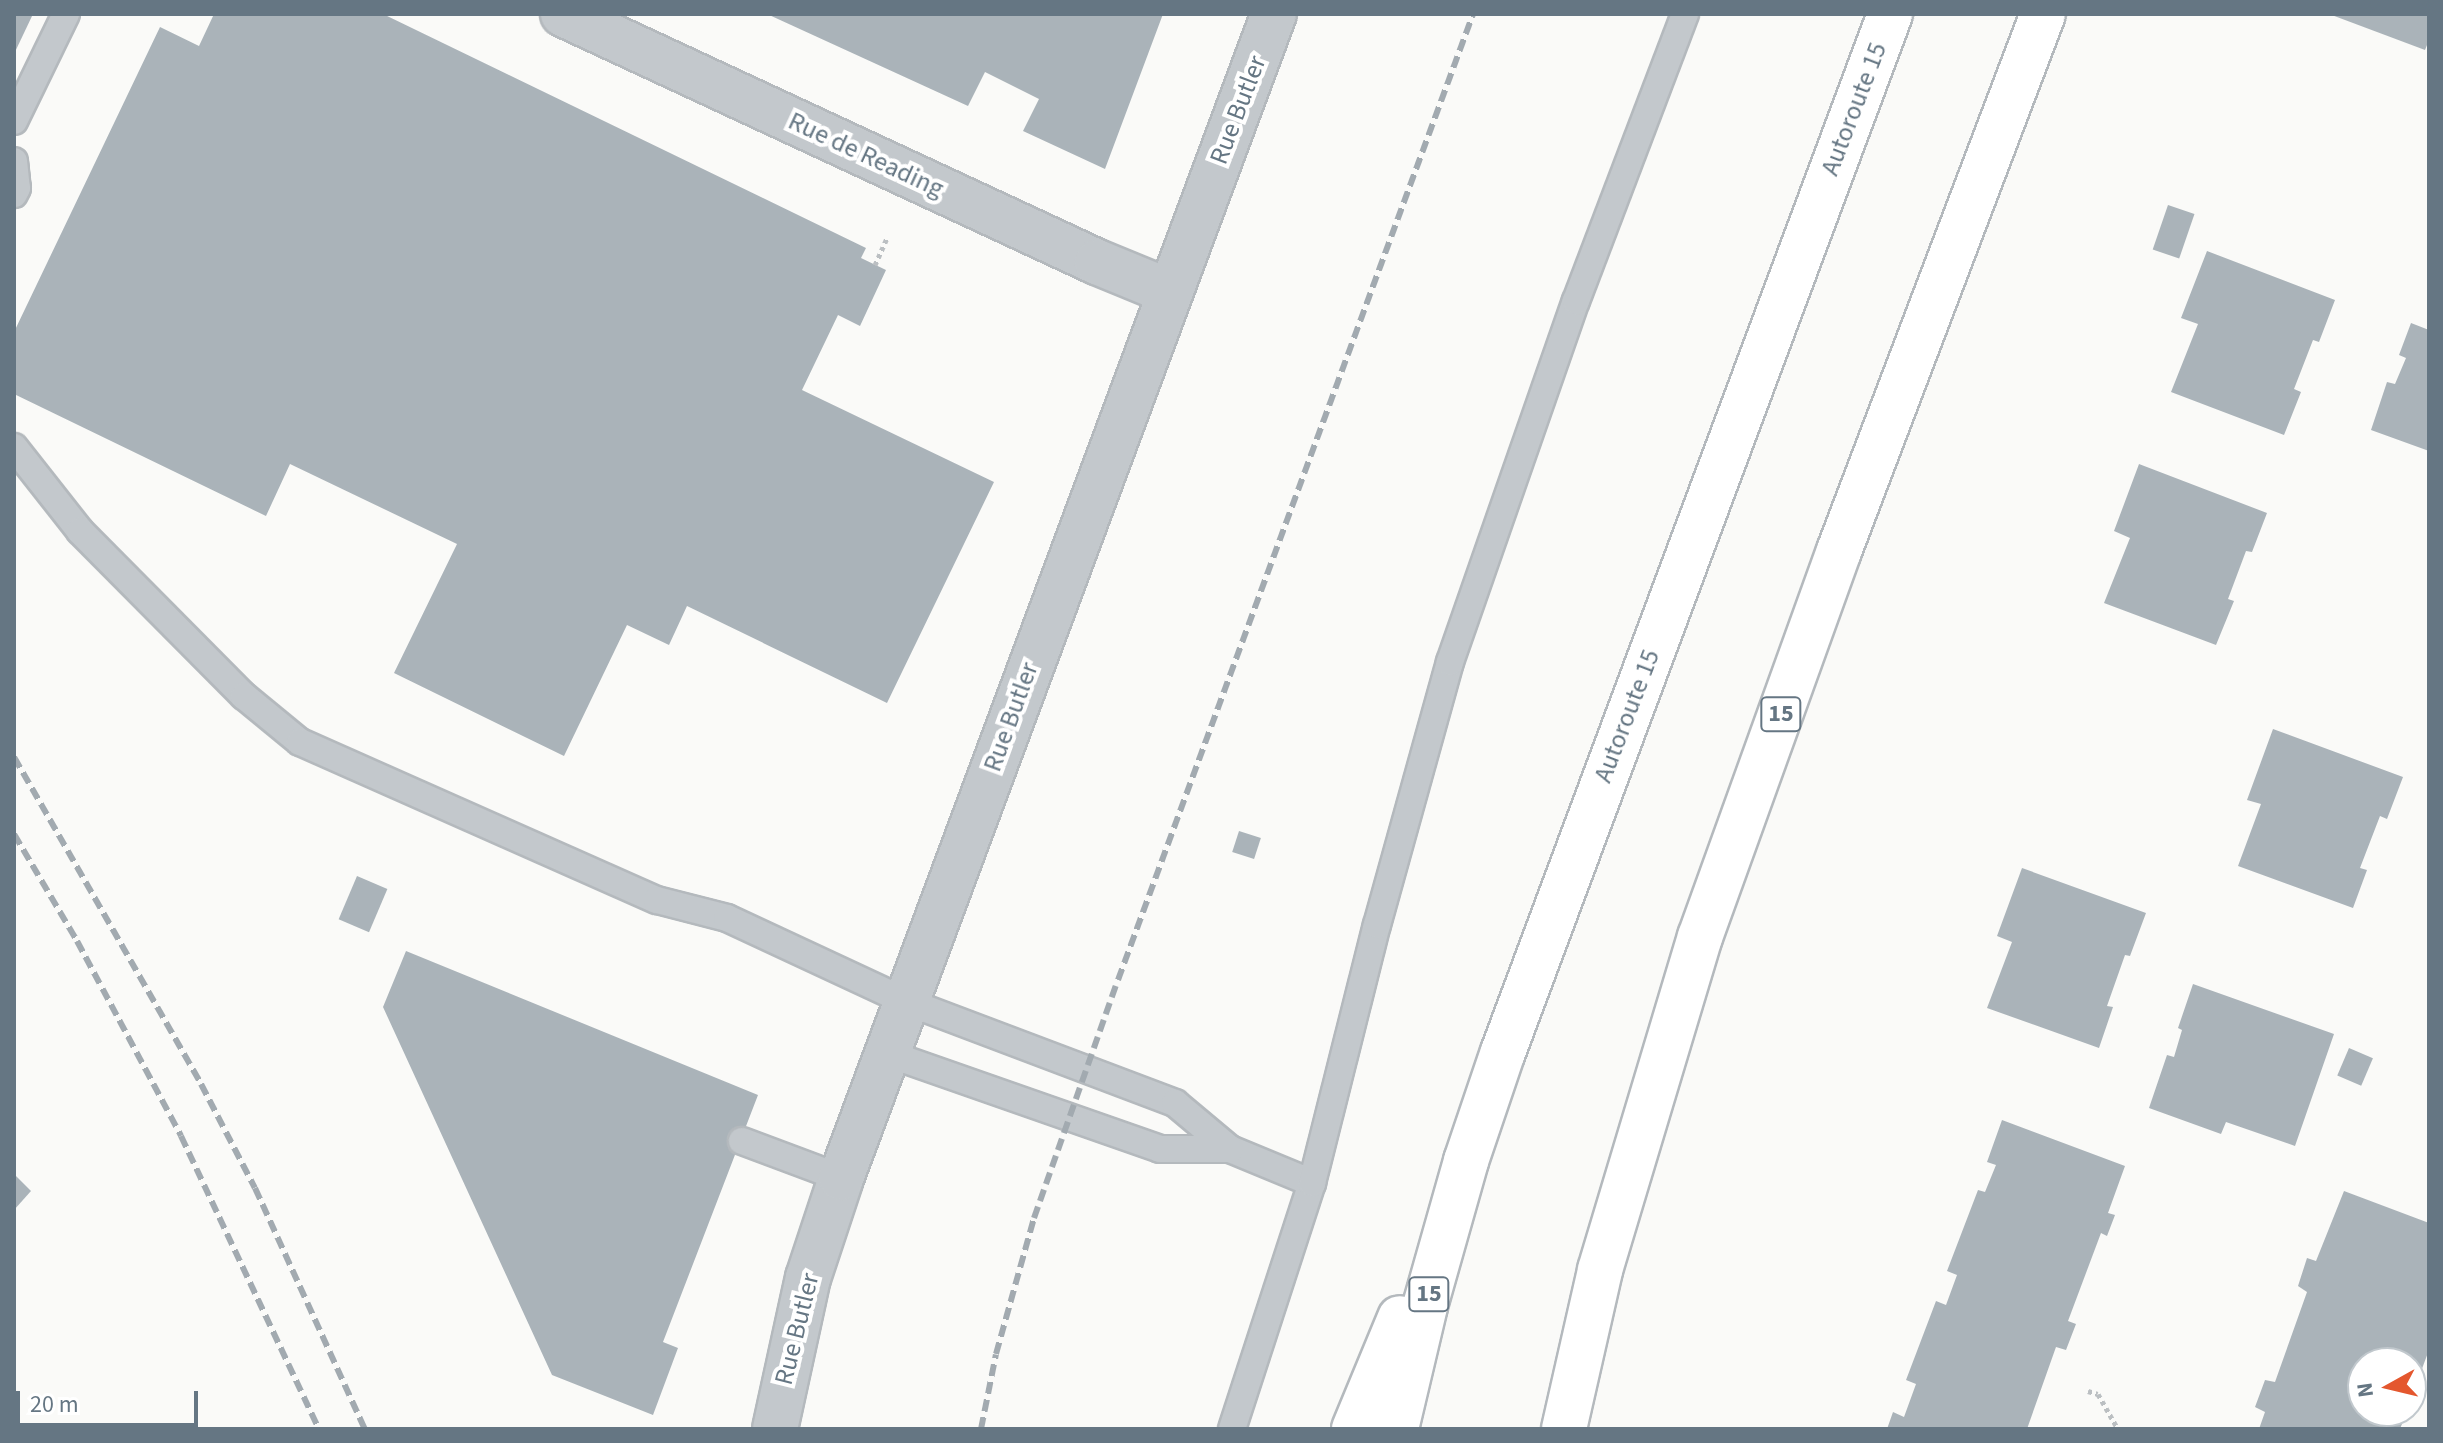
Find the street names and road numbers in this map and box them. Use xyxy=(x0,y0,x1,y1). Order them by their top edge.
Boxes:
street label: Autoroute 15 xyxy=(1814,38,1894,180)
street label: Rue Butler xyxy=(1203,51,1273,169)
street label: Rue de Reading xyxy=(783,105,949,205)
street label: Autoroute 15 xyxy=(1587,645,1667,787)
street label: Rue Butler xyxy=(977,658,1045,776)
road number: 15 xyxy=(1759,694,1803,734)
street label: Rue Butler xyxy=(768,1270,826,1388)
road number: 15 xyxy=(1407,1274,1451,1314)

